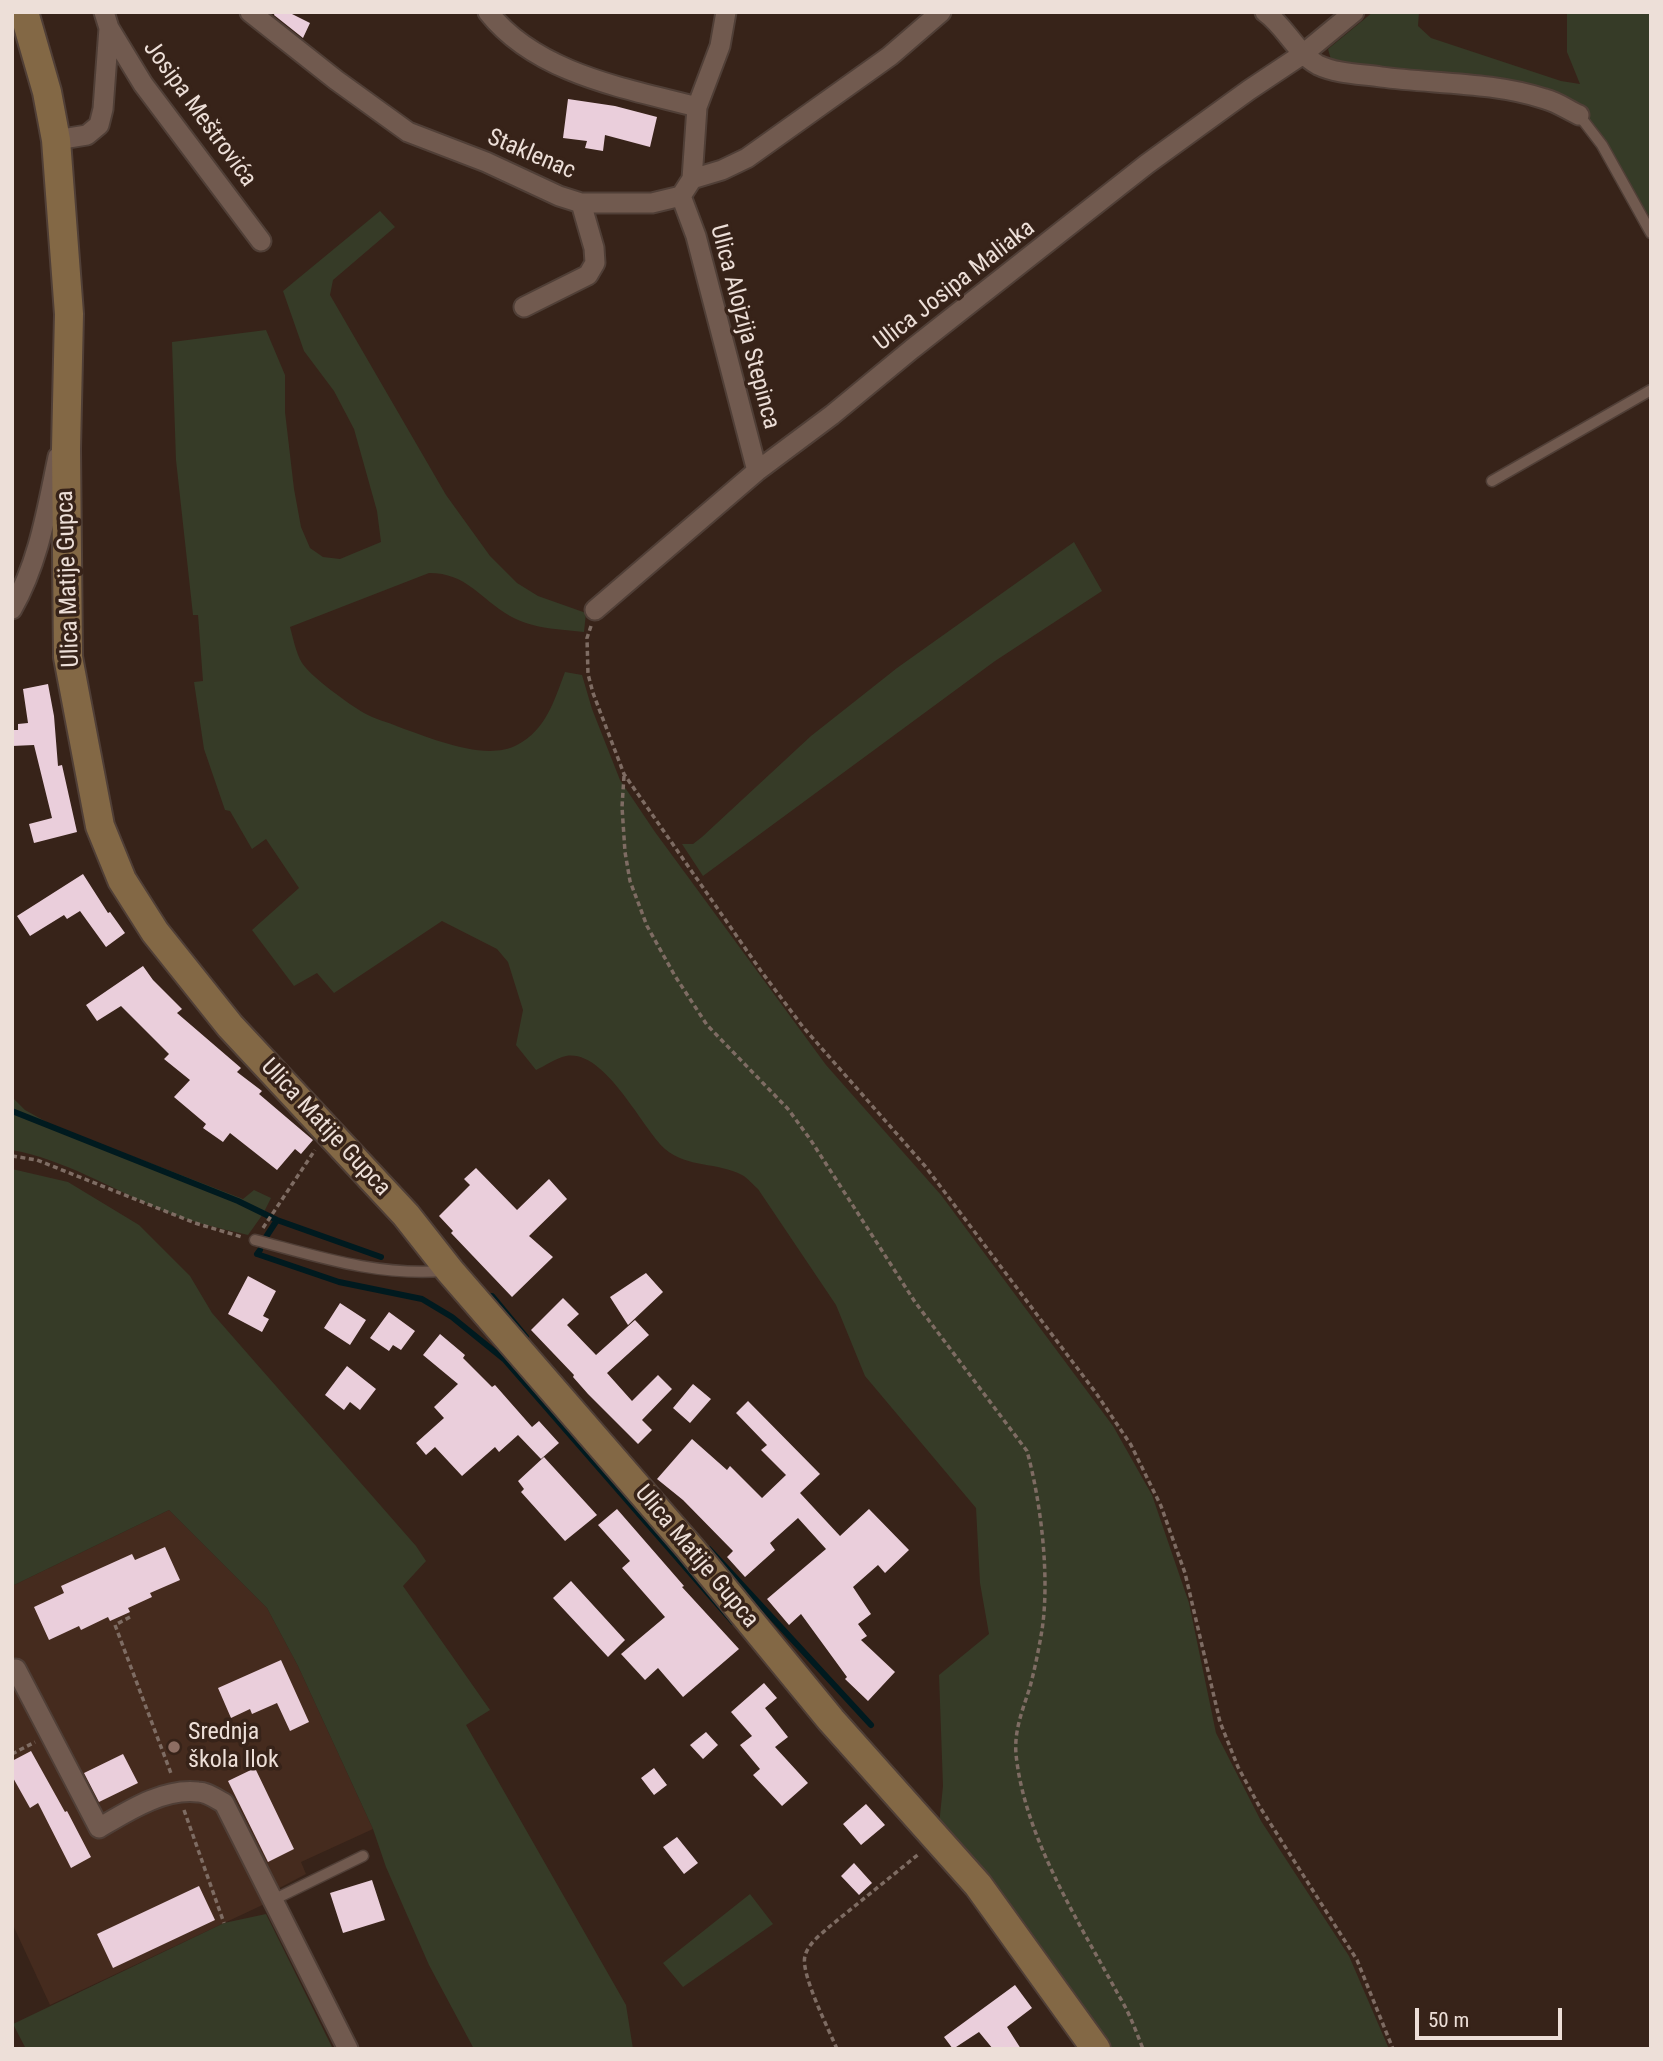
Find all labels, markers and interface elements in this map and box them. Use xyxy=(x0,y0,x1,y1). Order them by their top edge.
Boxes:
street label: Josipa Meštrovića xyxy=(136,35,262,193)
street label: Staklenac xyxy=(483,124,579,186)
street label: Ulica Josipa Maliaka xyxy=(869,214,1041,358)
street label: Ulica Alojzija Stepinca xyxy=(703,222,785,432)
street label: Ulica Matije Gupca xyxy=(52,490,86,668)
street label: Ulica Matije Gupca xyxy=(254,1053,396,1203)
street label: Ulica Matije Gupca xyxy=(628,1480,764,1634)
place label: Srednja škola Ilok xyxy=(188,1719,279,1775)
marker: Srednja škola Ilok xyxy=(166,1739,182,1755)
scale bar xyxy=(1418,1994,1565,2038)
text: 50 m xyxy=(1428,2008,1469,2032)

